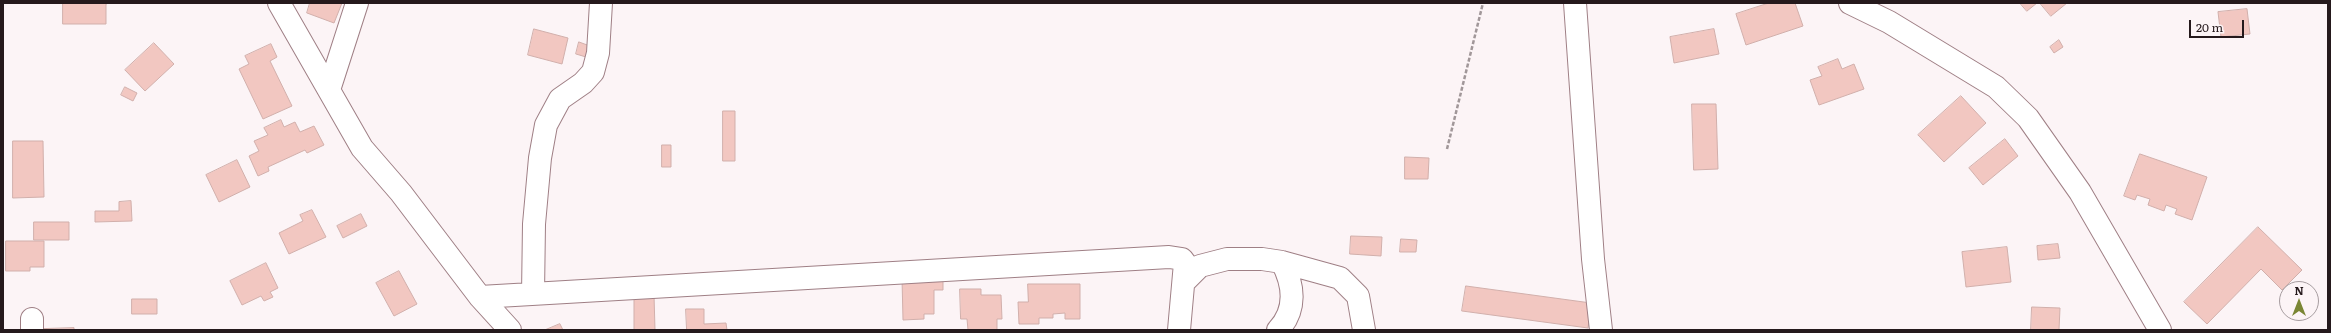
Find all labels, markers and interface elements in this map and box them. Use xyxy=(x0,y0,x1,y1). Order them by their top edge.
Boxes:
scale bar xyxy=(2191,12,2246,38)
text: 20 m xyxy=(2196,18,2223,36)
north arrow xyxy=(2279,281,2319,321)
text: N xyxy=(2294,282,2304,298)

